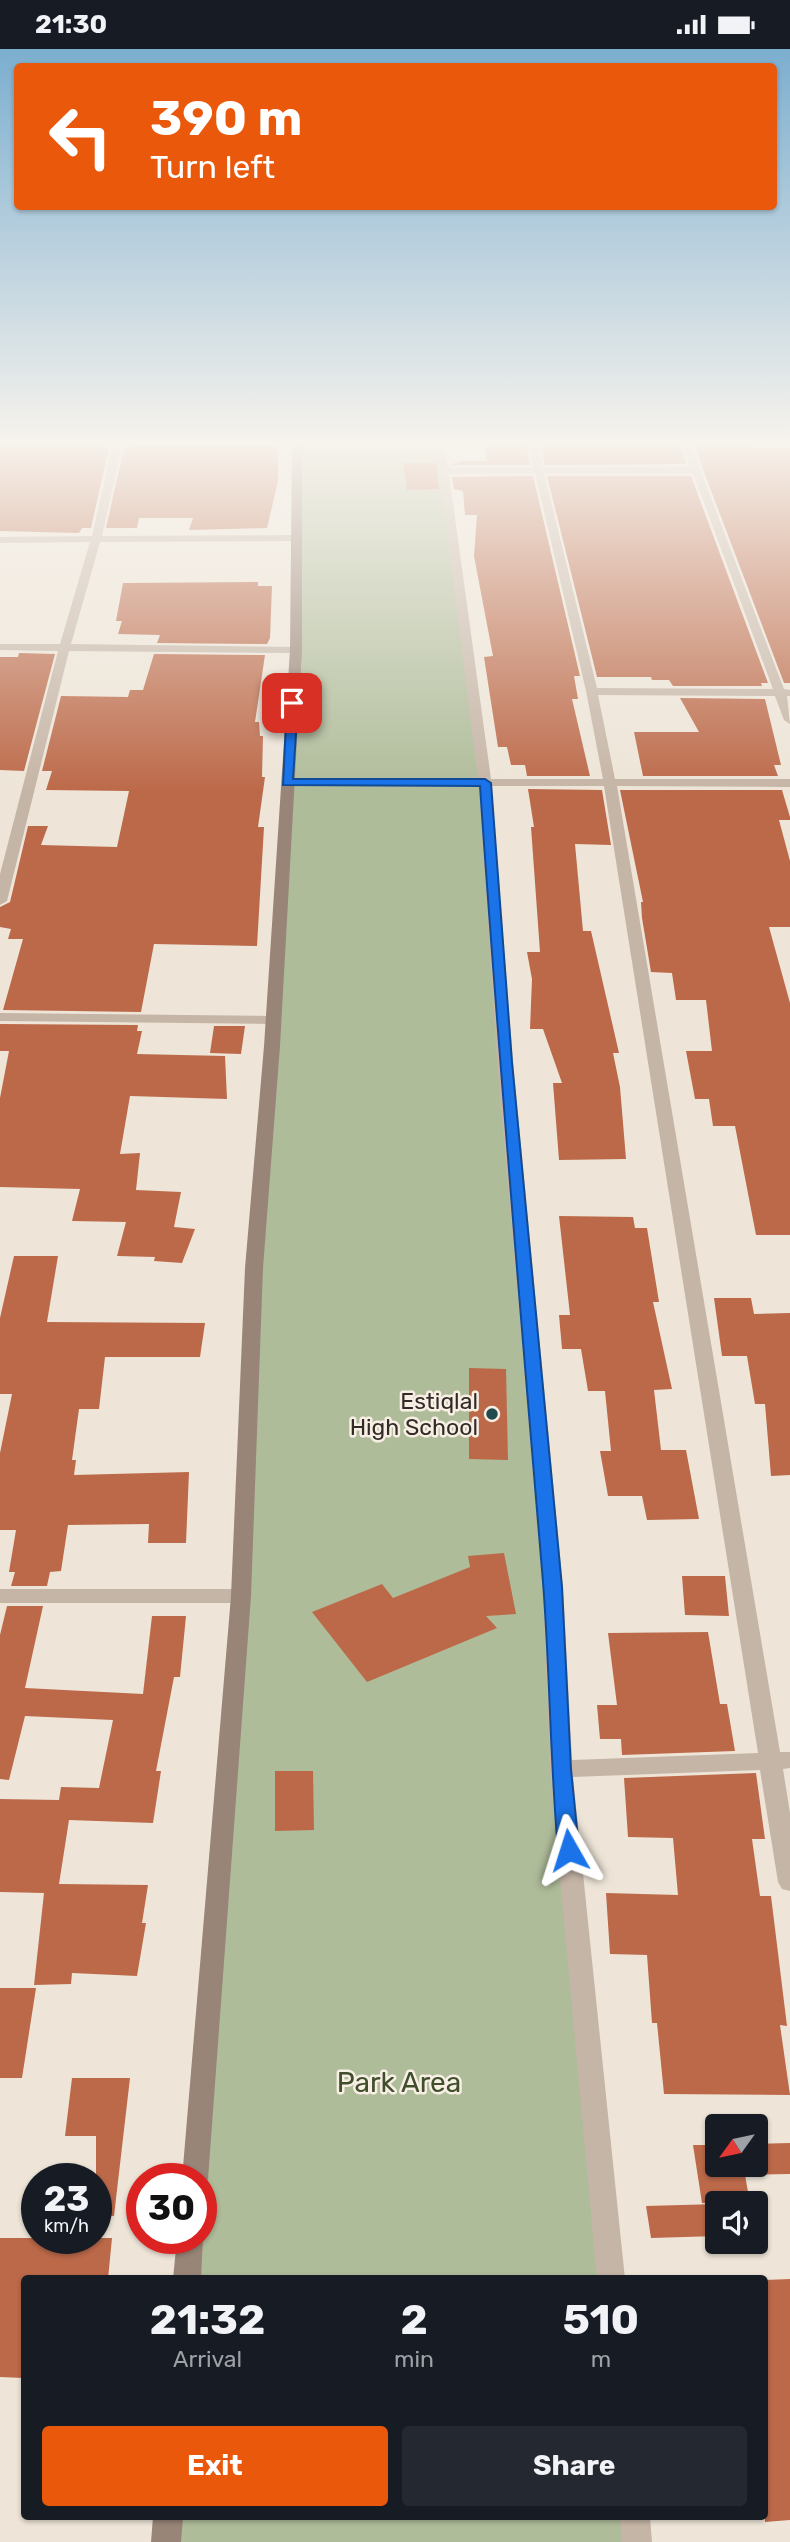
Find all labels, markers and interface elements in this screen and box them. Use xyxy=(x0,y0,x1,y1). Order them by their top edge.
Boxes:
text: 21:30 xyxy=(35,9,107,40)
text: 390 m xyxy=(150,89,302,147)
icon: left xyxy=(35,91,126,182)
text: Turn left xyxy=(150,148,275,186)
pin xyxy=(262,673,322,733)
icon: arrive xyxy=(273,684,311,722)
place label: Estiqlal High School xyxy=(350,1387,478,1441)
marker: Estiqlal High School xyxy=(484,1406,500,1422)
position arrow xyxy=(532,1813,606,1887)
park label: Park Area xyxy=(337,2066,461,2099)
north arrow xyxy=(705,2114,768,2177)
map controls xyxy=(705,2114,768,2254)
speed limit sign: 30 xyxy=(126,2163,217,2254)
text: 23 xyxy=(44,2178,89,2220)
button: sound xyxy=(705,2191,768,2254)
text: km/h xyxy=(44,2215,89,2237)
text: 21:32 xyxy=(150,2295,265,2345)
text: 2 xyxy=(400,2295,428,2345)
text: 510 xyxy=(563,2295,639,2345)
text: Arrival xyxy=(173,2345,242,2373)
text: min xyxy=(394,2345,434,2373)
text: m xyxy=(591,2345,611,2373)
button: Exit xyxy=(42,2426,388,2506)
button: Share xyxy=(402,2426,747,2506)

